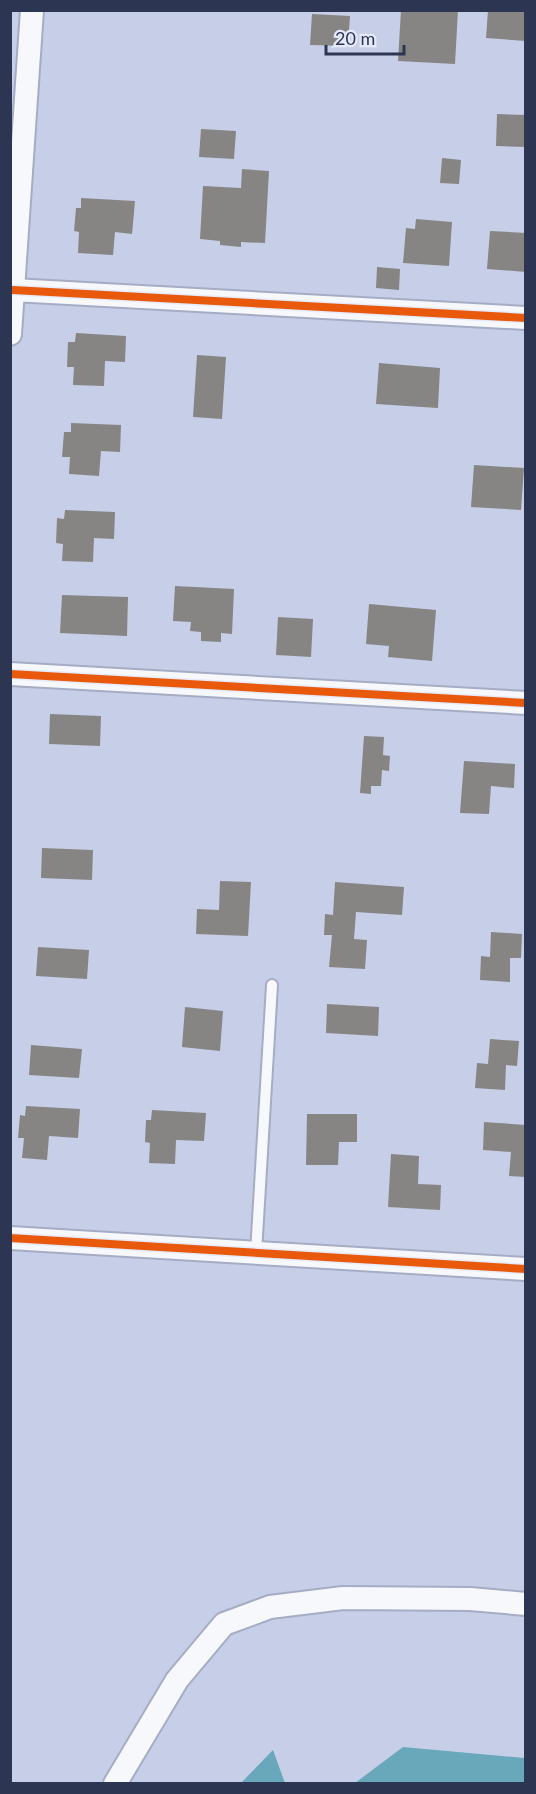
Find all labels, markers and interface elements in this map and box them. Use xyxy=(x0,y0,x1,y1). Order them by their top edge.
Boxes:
scale bar xyxy=(326,18,404,56)
text: 20 m xyxy=(335,27,375,49)

